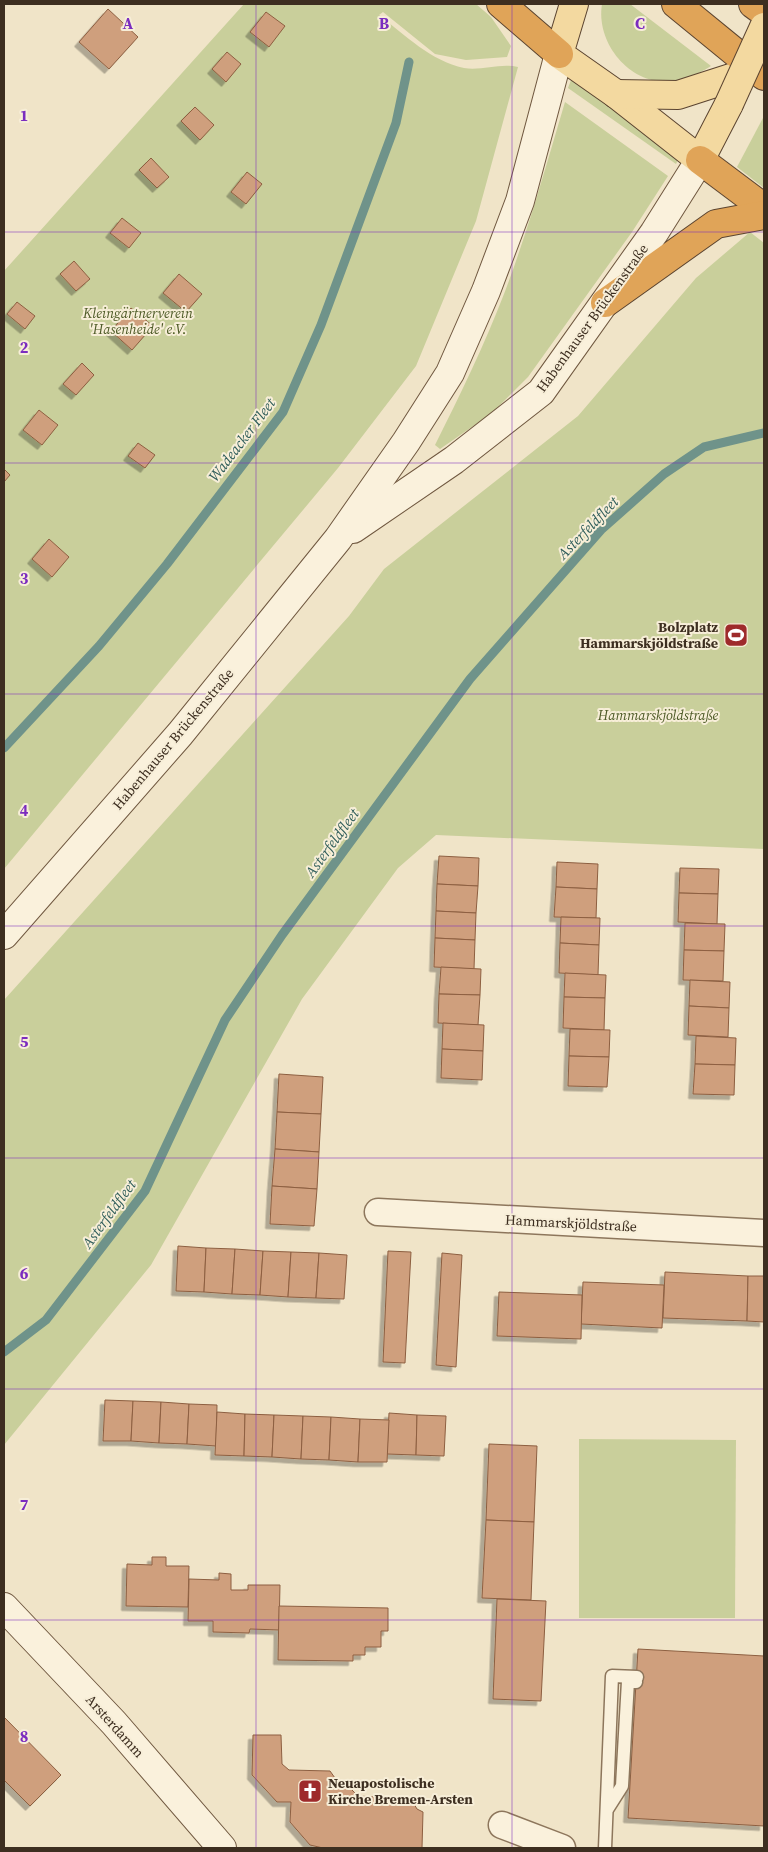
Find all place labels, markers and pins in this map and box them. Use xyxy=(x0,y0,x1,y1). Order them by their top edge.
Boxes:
place label: Bolzplatz Hammarskjöldstraße xyxy=(580,617,718,653)
sports icon: Bolzplatz Hammarskjöldstraße xyxy=(723,622,749,648)
place label: Neuapostolische Kirche Bremen-Arsten xyxy=(328,1773,473,1809)
church icon: Neuapostolische Kirche Bremen-Arsten xyxy=(297,1778,323,1804)

